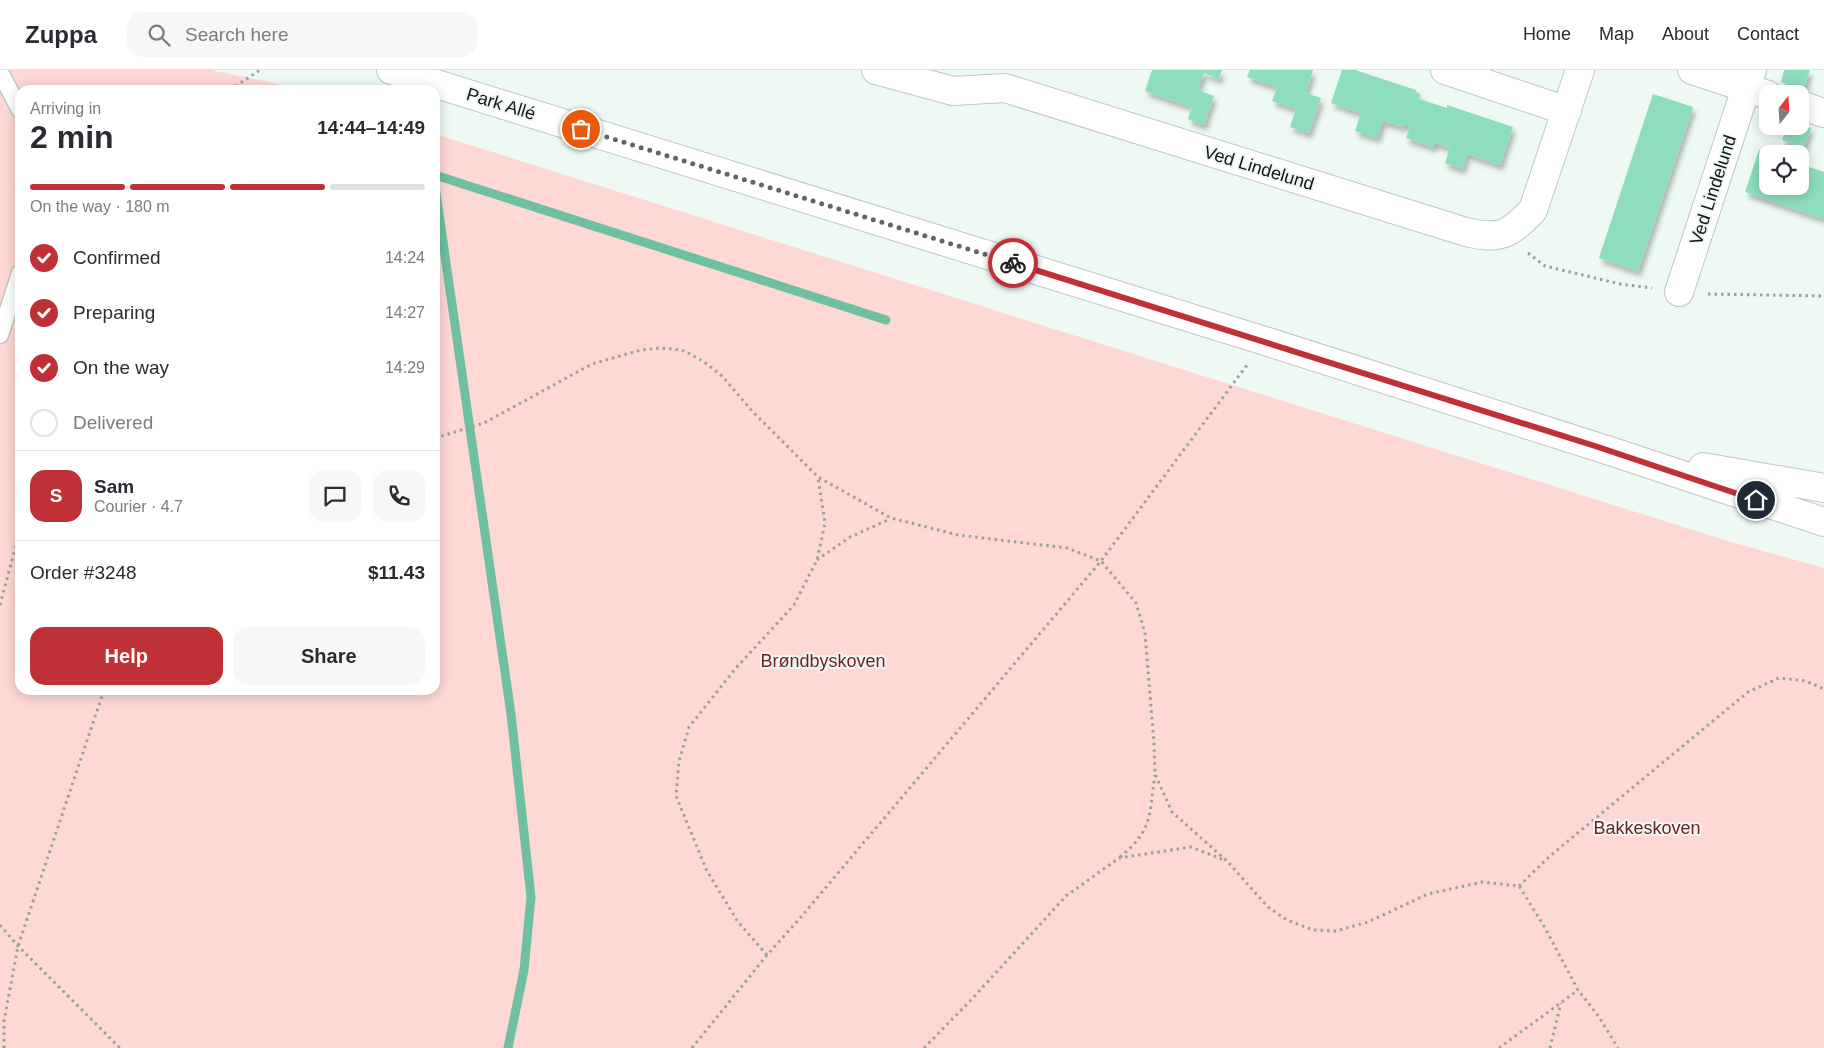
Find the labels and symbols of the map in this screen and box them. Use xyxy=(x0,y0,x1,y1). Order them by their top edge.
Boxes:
street label: Park Allé xyxy=(464,84,538,124)
north arrow xyxy=(1759,85,1809,135)
pin xyxy=(560,108,602,150)
street label: Ved Lindelund xyxy=(1686,133,1740,247)
street label: Ved Lindelund xyxy=(1202,142,1316,194)
courier xyxy=(988,238,1038,288)
pin xyxy=(1735,479,1777,521)
park label: Brøndbyskoven xyxy=(760,651,886,671)
park label: Bakkeskoven xyxy=(1593,818,1701,838)

